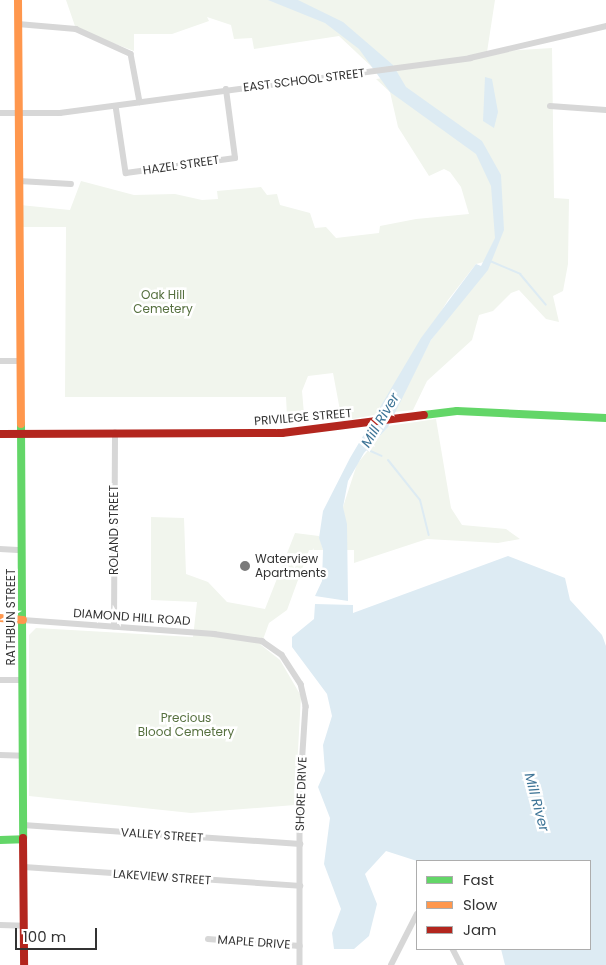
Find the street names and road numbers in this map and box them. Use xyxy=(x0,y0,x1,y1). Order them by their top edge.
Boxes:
street label: EAST SCHOOL STREET xyxy=(242,65,366,95)
street label: HAZEL STREET xyxy=(142,153,220,177)
street label: PRIVILEGE STREET xyxy=(254,406,352,428)
street label: ROLAND STREET xyxy=(107,485,121,575)
street label: RATHBUN STREET xyxy=(4,569,18,665)
street label: DIAMOND HILL ROAD xyxy=(73,606,191,628)
street label: SHORE DRIVE xyxy=(293,757,309,831)
street label: VALLEY STREET xyxy=(120,825,204,845)
street label: LAKEVIEW STREET xyxy=(112,866,212,888)
street label: MAPLE DRIVE xyxy=(217,932,291,952)

